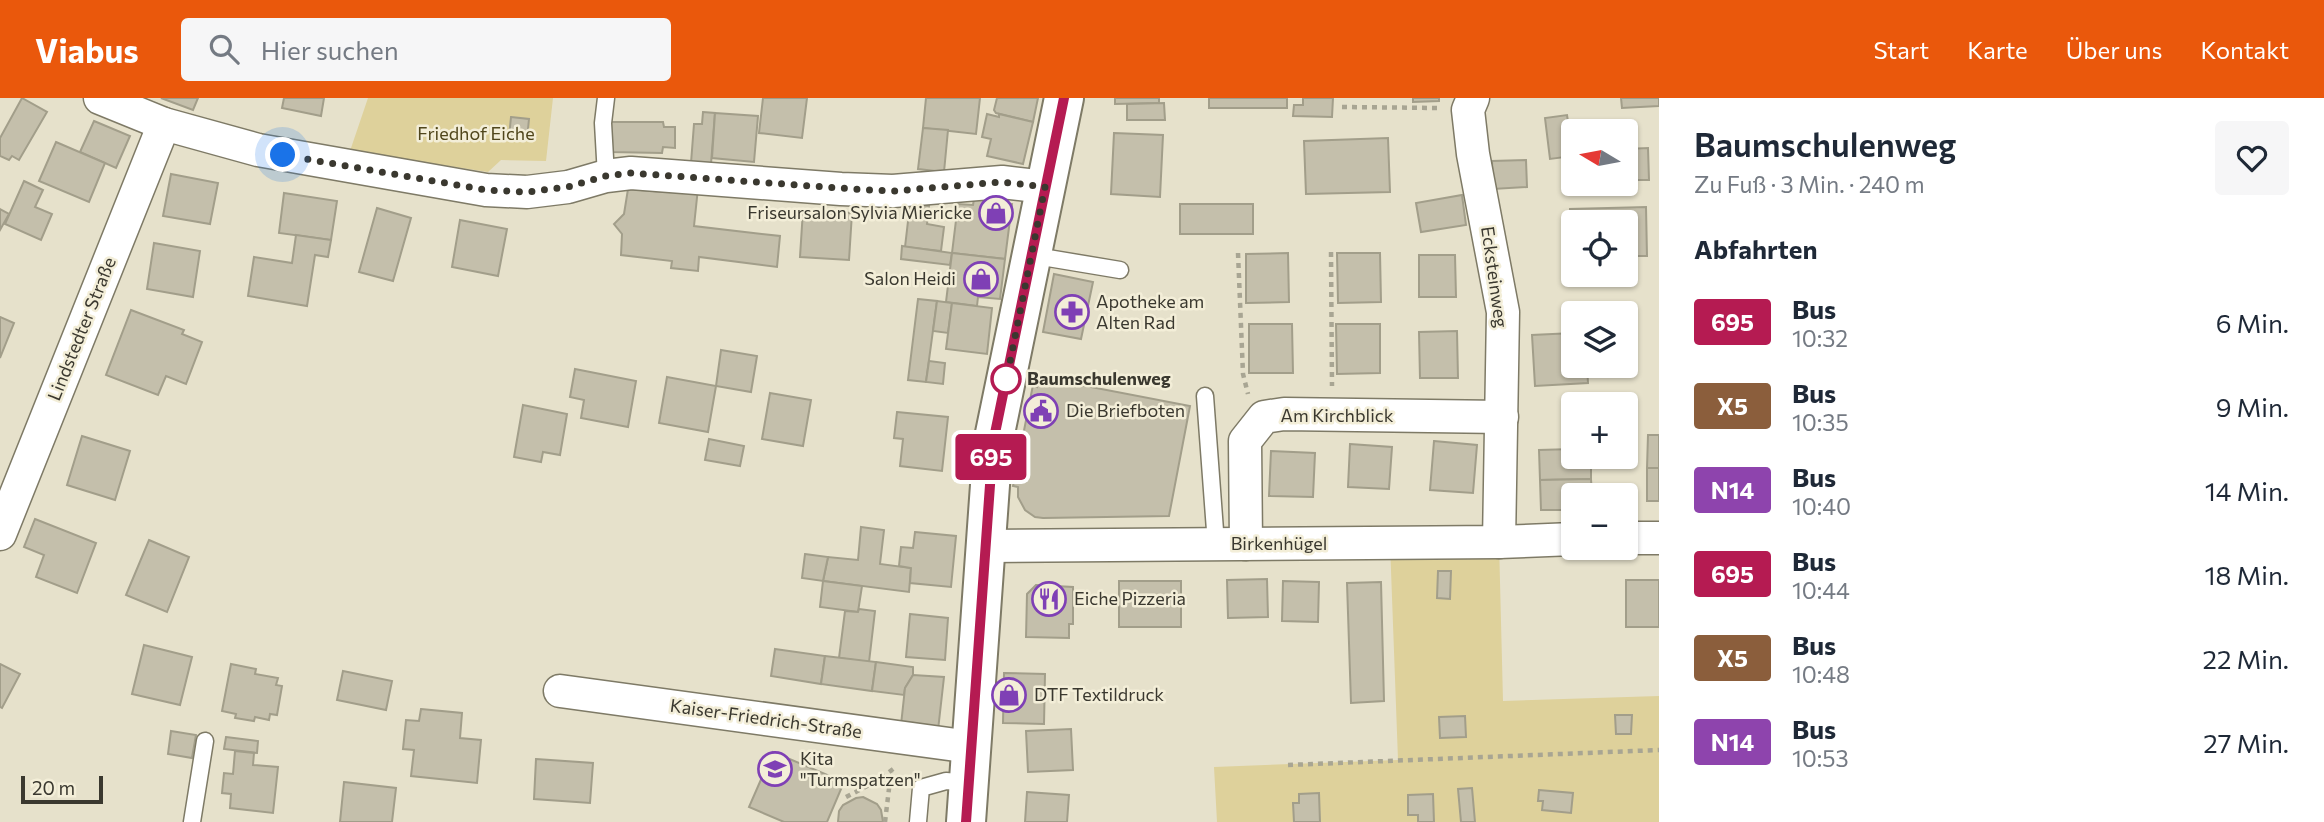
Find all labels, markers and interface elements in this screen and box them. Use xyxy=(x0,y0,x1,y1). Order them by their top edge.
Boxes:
search box xyxy=(181,18,671,81)
text: Viabus xyxy=(35,29,139,70)
icon: search xyxy=(205,30,243,68)
text: Hier suchen xyxy=(261,34,399,65)
text: Start xyxy=(1874,35,1929,64)
text: Karte xyxy=(1967,35,2028,64)
text: Über uns xyxy=(2066,35,2162,64)
text: Kontakt xyxy=(2200,35,2289,64)
north arrow xyxy=(1561,119,1638,196)
map controls xyxy=(1561,119,1638,560)
button: heart xyxy=(2215,121,2289,195)
park label: Friedhof Eiche xyxy=(417,122,535,144)
text: Baumschulenweg xyxy=(1694,123,1956,164)
your location xyxy=(265,137,300,172)
text: Zu Fuß · 3 Min. · 240 m xyxy=(1694,170,1925,198)
shop icon: Friseursalon Sylvia Miericke xyxy=(977,194,1015,232)
place label: Friseursalon Sylvia Miericke xyxy=(747,201,972,223)
button: locate xyxy=(1561,210,1638,287)
street label: Ecksteinweg xyxy=(1477,225,1513,329)
text: Abfahrten xyxy=(1694,233,1817,264)
street label: Lindstedter Straße xyxy=(42,254,120,404)
shop icon: Salon Heidi xyxy=(962,260,1000,298)
place label: Salon Heidi xyxy=(864,267,956,289)
place label: Apotheke am Alten Rad xyxy=(1096,290,1204,333)
pharmacy icon: Apotheke am Alten Rad xyxy=(1053,293,1091,331)
text: Bus xyxy=(1792,293,1836,324)
button: layers xyxy=(1561,301,1638,378)
text: 695 xyxy=(1711,307,1754,336)
text: 6 Min. xyxy=(2216,307,2289,338)
text: 10:32 xyxy=(1792,324,1848,352)
marker: Baumschulenweg xyxy=(991,364,1021,394)
place label: Baumschulenweg xyxy=(1027,367,1171,389)
text: Bus xyxy=(1792,377,1836,408)
text: X5 xyxy=(1717,391,1748,420)
text: 9 Min. xyxy=(2216,391,2289,422)
public building icon: Die Briefboten xyxy=(1022,392,1060,430)
button: + xyxy=(1561,392,1638,469)
place label: Die Briefboten xyxy=(1066,399,1185,421)
street label: Am Kirchblick xyxy=(1281,404,1394,426)
text: 10:35 xyxy=(1792,408,1849,436)
line badge: 695 xyxy=(951,434,1031,480)
text: 695 xyxy=(969,442,1013,471)
text: Bus xyxy=(1792,461,1836,492)
text: N14 xyxy=(1711,475,1754,504)
text: 14 Min. xyxy=(2205,475,2289,506)
button: − xyxy=(1561,483,1638,560)
text: 10:40 xyxy=(1792,492,1851,520)
street label: Birkenhügel xyxy=(1231,532,1327,554)
text: Bus xyxy=(1792,545,1836,576)
text: 695 xyxy=(1711,559,1754,588)
text: 18 Min. xyxy=(2205,559,2289,590)
text: 10:44 xyxy=(1792,576,1850,604)
restaurant icon: Eiche Pizzeria xyxy=(1030,580,1068,618)
place label: Eiche Pizzeria xyxy=(1074,587,1186,609)
text: Bus xyxy=(1792,629,1836,660)
text: X5 xyxy=(1717,643,1748,672)
text: 22 Min. xyxy=(2203,643,2289,674)
text: 10:48 xyxy=(1792,660,1850,688)
shop icon: DTF Textildruck xyxy=(990,676,1028,714)
place label: DTF Textildruck xyxy=(1034,683,1164,705)
street label: Kaiser-Friedrich-Straße xyxy=(669,694,864,742)
text: Bus xyxy=(1792,713,1836,744)
text: N14 xyxy=(1711,727,1754,756)
text: 27 Min. xyxy=(2203,727,2289,758)
text: 10:53 xyxy=(1792,744,1849,772)
place label: Kita "Turmspatzen" xyxy=(800,747,921,790)
school or university icon: Kita "Turmspatzen" xyxy=(756,750,794,788)
scale bar xyxy=(21,773,103,805)
text: 20 m xyxy=(32,776,75,799)

